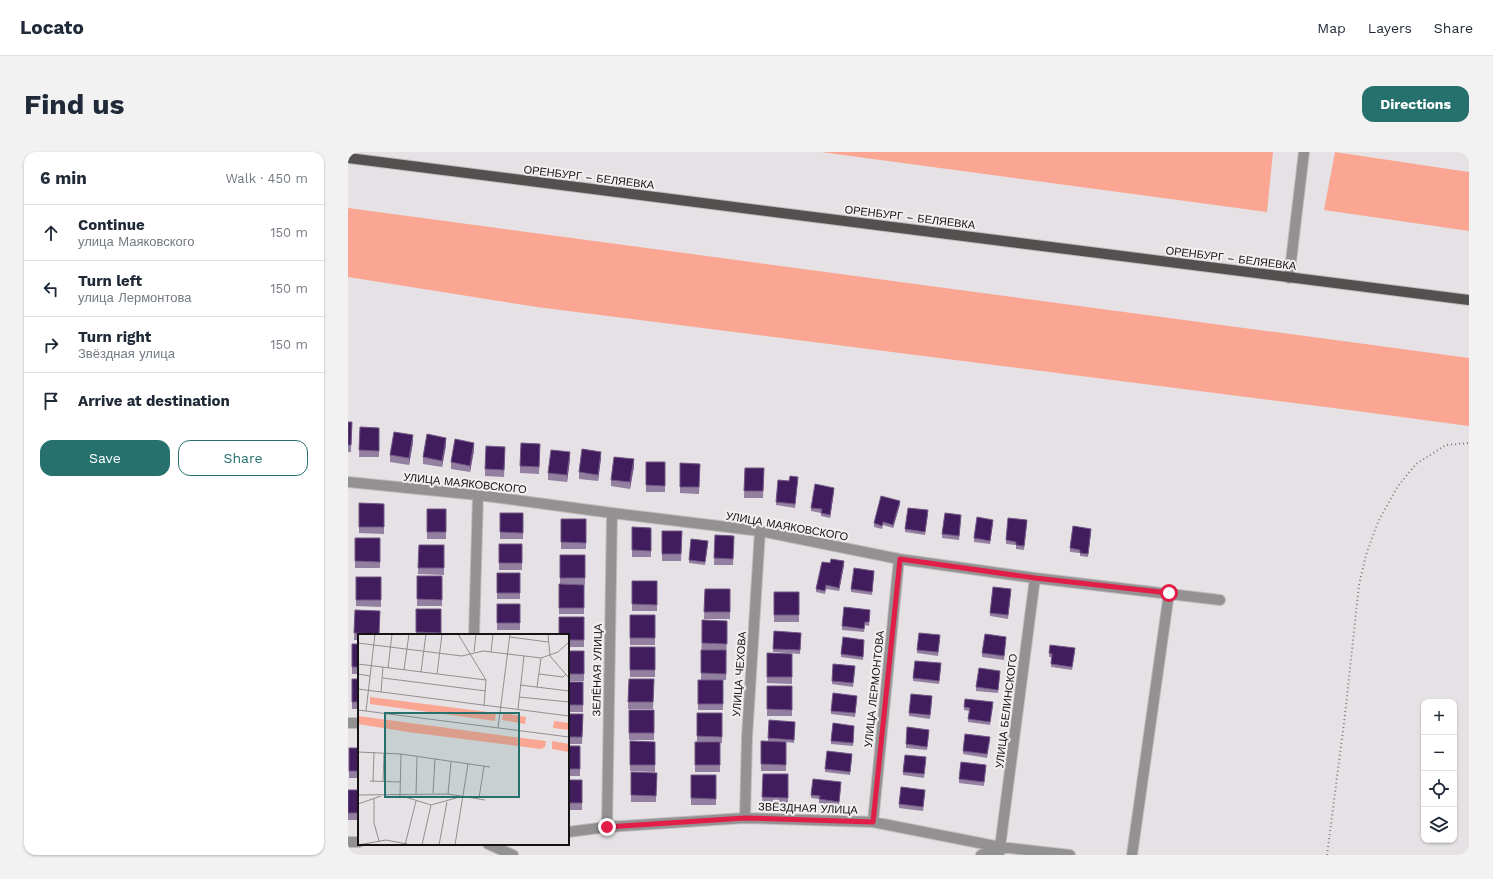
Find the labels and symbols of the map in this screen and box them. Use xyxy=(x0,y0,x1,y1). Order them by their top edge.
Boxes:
street label: ОРЕНБУРГ – БЕЛЯЕВКА xyxy=(523,163,656,192)
street label: ОРЕНБУРГ – БЕЛЯЕВКА xyxy=(844,203,977,232)
street label: ОРЕНБУРГ – БЕЛЯЕВКА xyxy=(1165,244,1298,273)
street label: УЛИЦА МАЯКОВСКОГО xyxy=(403,471,528,496)
street label: УЛИЦА МАЯКОВСКОГО xyxy=(725,509,849,544)
route start xyxy=(1160,584,1178,602)
street label: ЗЕЛЁНАЯ УЛИЦА xyxy=(590,623,605,716)
street label: УЛИЦА ЛЕРМОНТОВА xyxy=(862,629,887,748)
street label: УЛИЦА ЧЕХОВА xyxy=(730,630,749,717)
inset map xyxy=(358,634,569,845)
street label: УЛИЦА БЕЛИНСКОГО xyxy=(993,653,1020,769)
street label: ЗВЁЗДНАЯ УЛИЦА xyxy=(758,800,859,817)
route end xyxy=(598,818,616,836)

